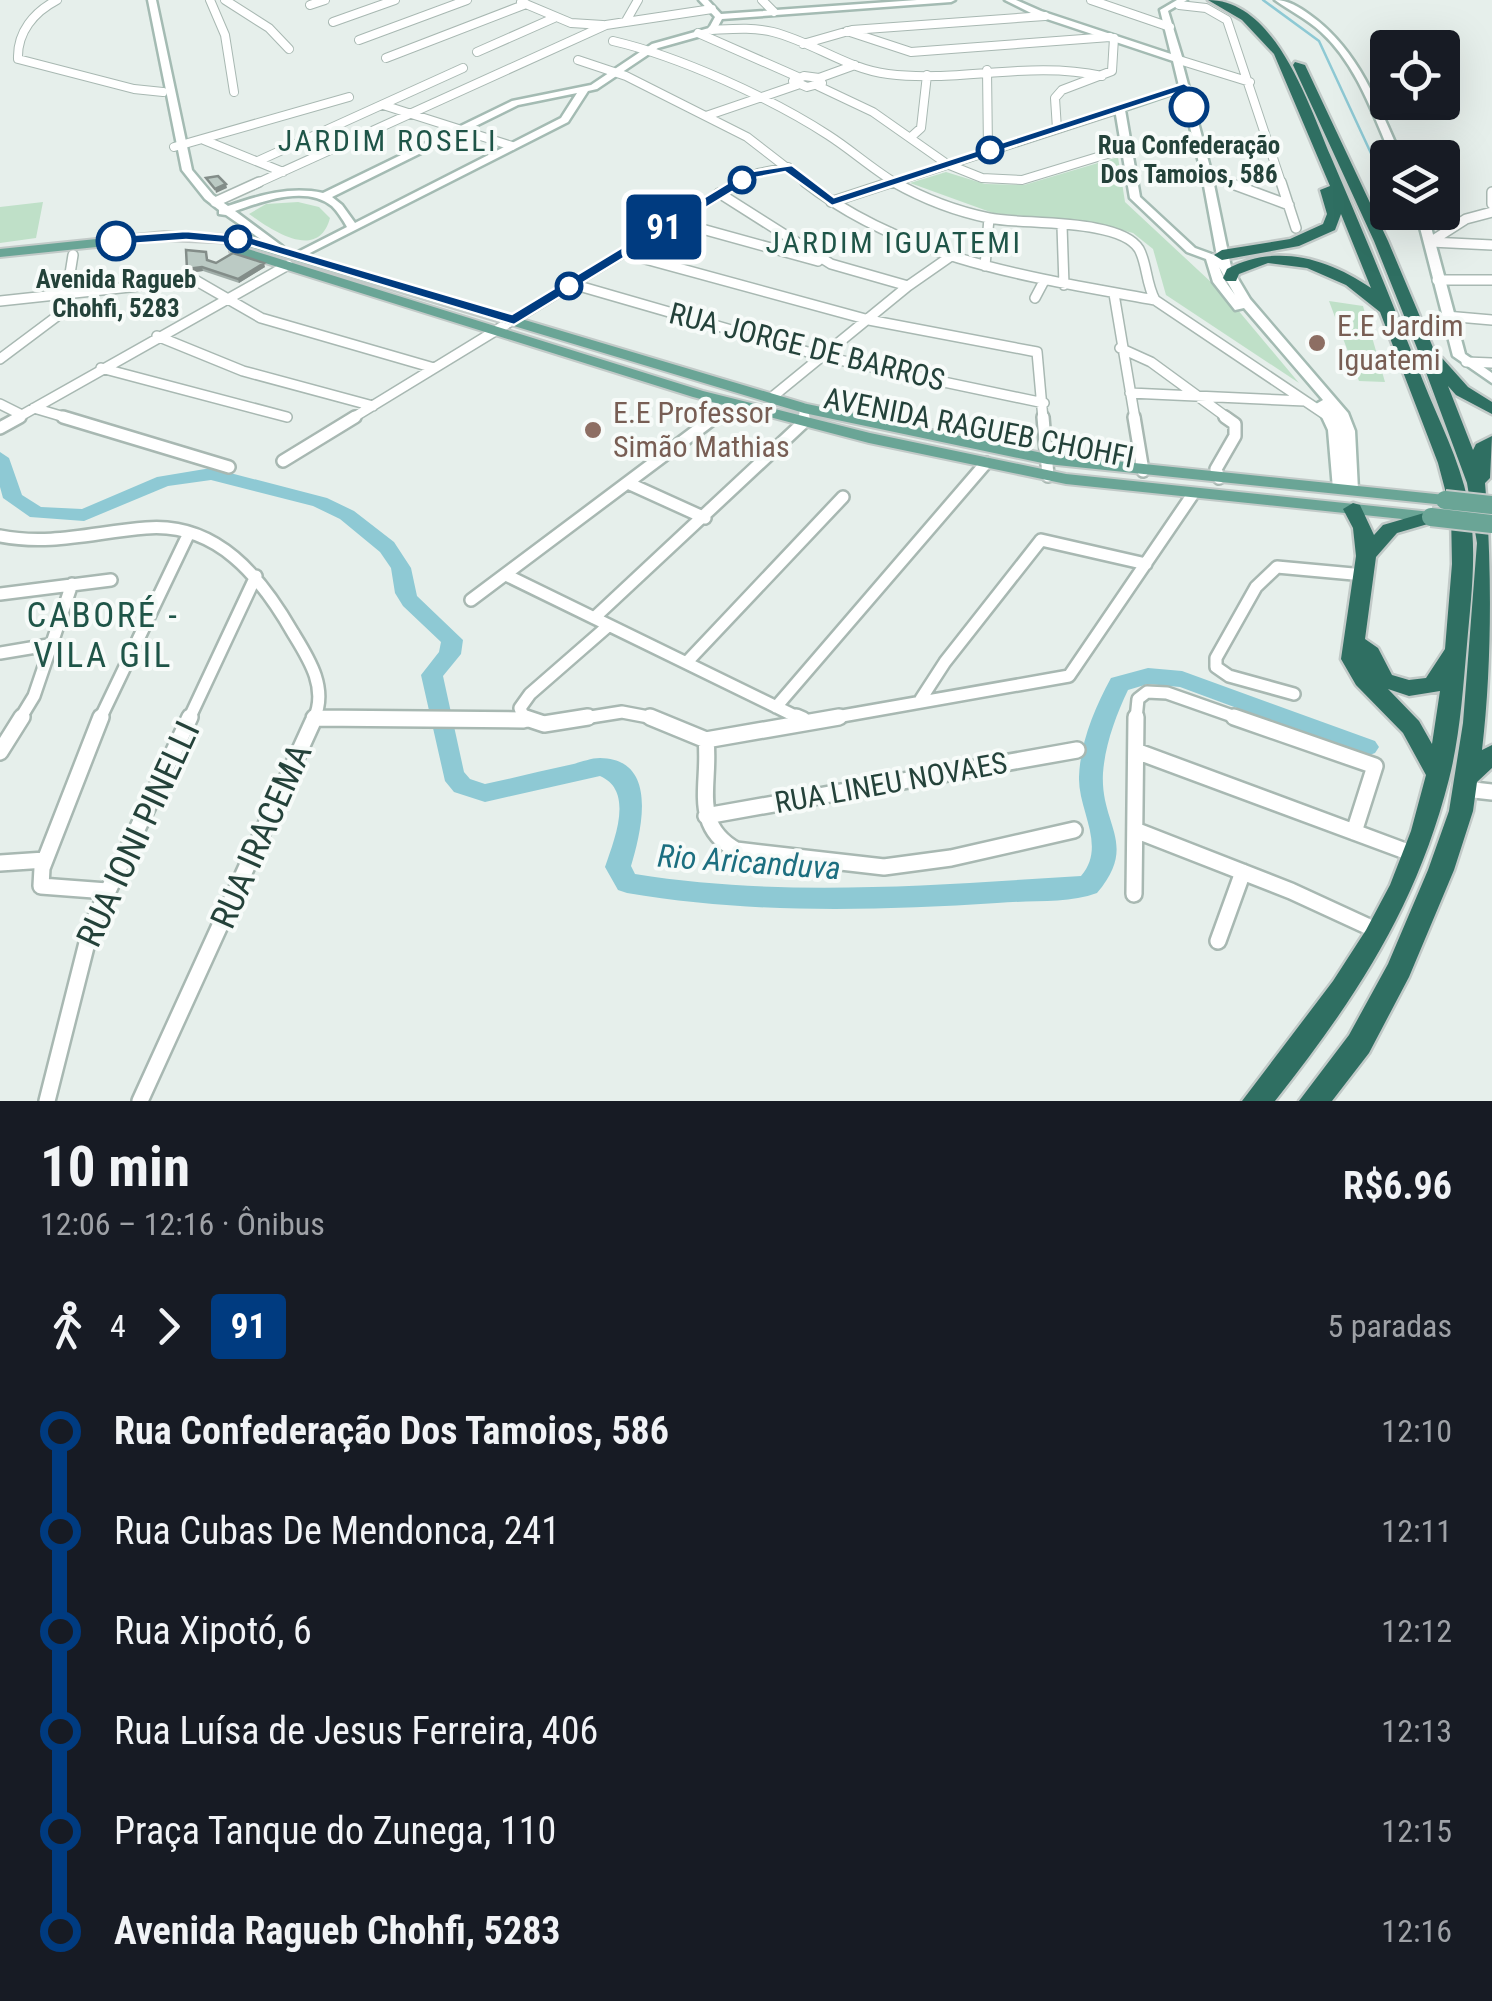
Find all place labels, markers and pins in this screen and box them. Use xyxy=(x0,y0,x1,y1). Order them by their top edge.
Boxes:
marker: Rua Confederação Dos Tamoios, 586 xyxy=(1170,88,1208,126)
place label: Rua Confederação Dos Tamoios, 586 xyxy=(1098,131,1280,189)
unlabelled marker xyxy=(977,137,1003,163)
unlabelled marker xyxy=(729,167,755,193)
marker: Avenida Ragueb Chohfi, 5283 xyxy=(97,222,135,260)
unlabelled marker xyxy=(225,226,251,252)
place label: Avenida Ragueb Chohfi, 5283 xyxy=(36,265,196,323)
unlabelled marker xyxy=(556,273,582,299)
place label: E.E Jardim Iguatemi xyxy=(1337,308,1464,377)
marker: E.E Jardim Iguatemi xyxy=(1306,332,1328,354)
place label: E.E Professor Simão Mathias xyxy=(613,395,790,464)
marker: E.E Professor Simão Mathias xyxy=(582,419,604,441)

